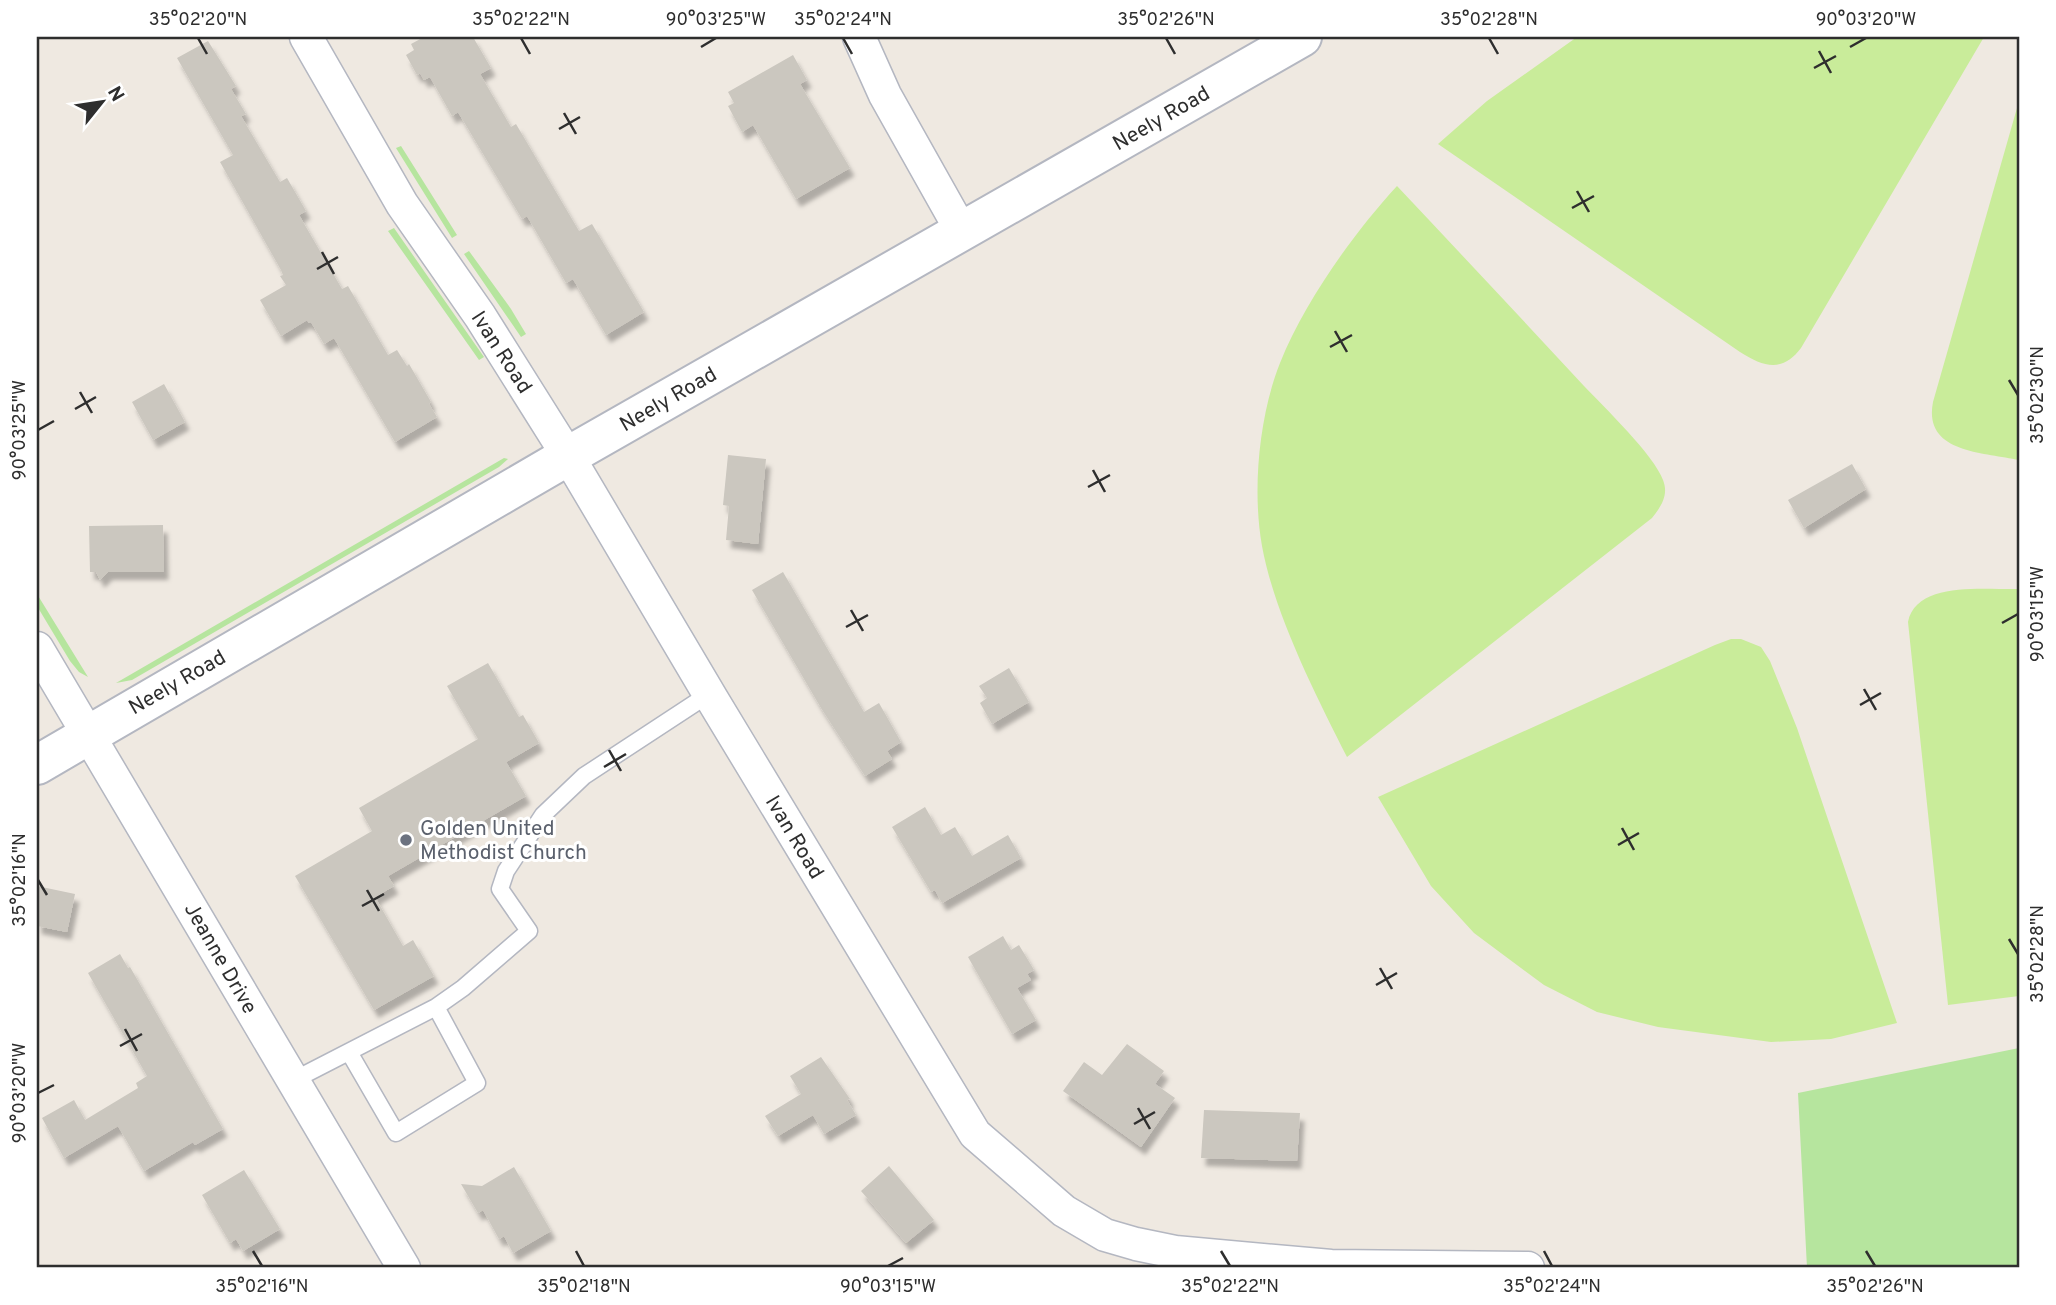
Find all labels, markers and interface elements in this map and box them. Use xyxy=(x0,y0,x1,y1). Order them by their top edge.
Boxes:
text: 35°02'20"N xyxy=(149,9,247,32)
text: 35°02'22"N xyxy=(472,9,570,32)
text: 90°03'25"W xyxy=(666,9,766,32)
text: 35°02'24"N xyxy=(794,9,892,32)
text: 35°02'26"N xyxy=(1117,9,1215,32)
text: 35°02'28"N xyxy=(1440,9,1538,32)
text: 90°03'20"W xyxy=(1816,9,1916,32)
north arrow xyxy=(66,66,136,136)
street label: Neely Road xyxy=(1108,81,1215,158)
text: N xyxy=(101,83,129,106)
street label: Ivan Road xyxy=(464,306,537,399)
text: 35°02'30"N xyxy=(2027,346,2050,444)
street label: Neely Road xyxy=(615,362,722,439)
text: 90°03'25"W xyxy=(9,380,32,480)
text: 90°03'15"W xyxy=(2027,566,2050,662)
street label: Neely Road xyxy=(124,645,231,722)
street label: Ivan Road xyxy=(758,791,829,885)
place label: Golden United Methodist Church xyxy=(420,816,587,867)
marker: Golden United Methodist Church xyxy=(398,832,414,848)
text: 35°02'16"N xyxy=(9,833,32,927)
street label: Jeanne Drive xyxy=(177,898,262,1019)
text: 35°02'28"N xyxy=(2027,905,2050,1003)
text: 90°03'20"W xyxy=(9,1043,32,1143)
text: 35°02'16"N xyxy=(215,1276,309,1299)
text: 35°02'18"N xyxy=(537,1276,631,1299)
text: 90°03'15"W xyxy=(840,1276,936,1299)
text: 35°02'22"N xyxy=(1181,1276,1279,1299)
text: 35°02'24"N xyxy=(1503,1276,1601,1299)
text: 35°02'26"N xyxy=(1826,1276,1924,1299)

